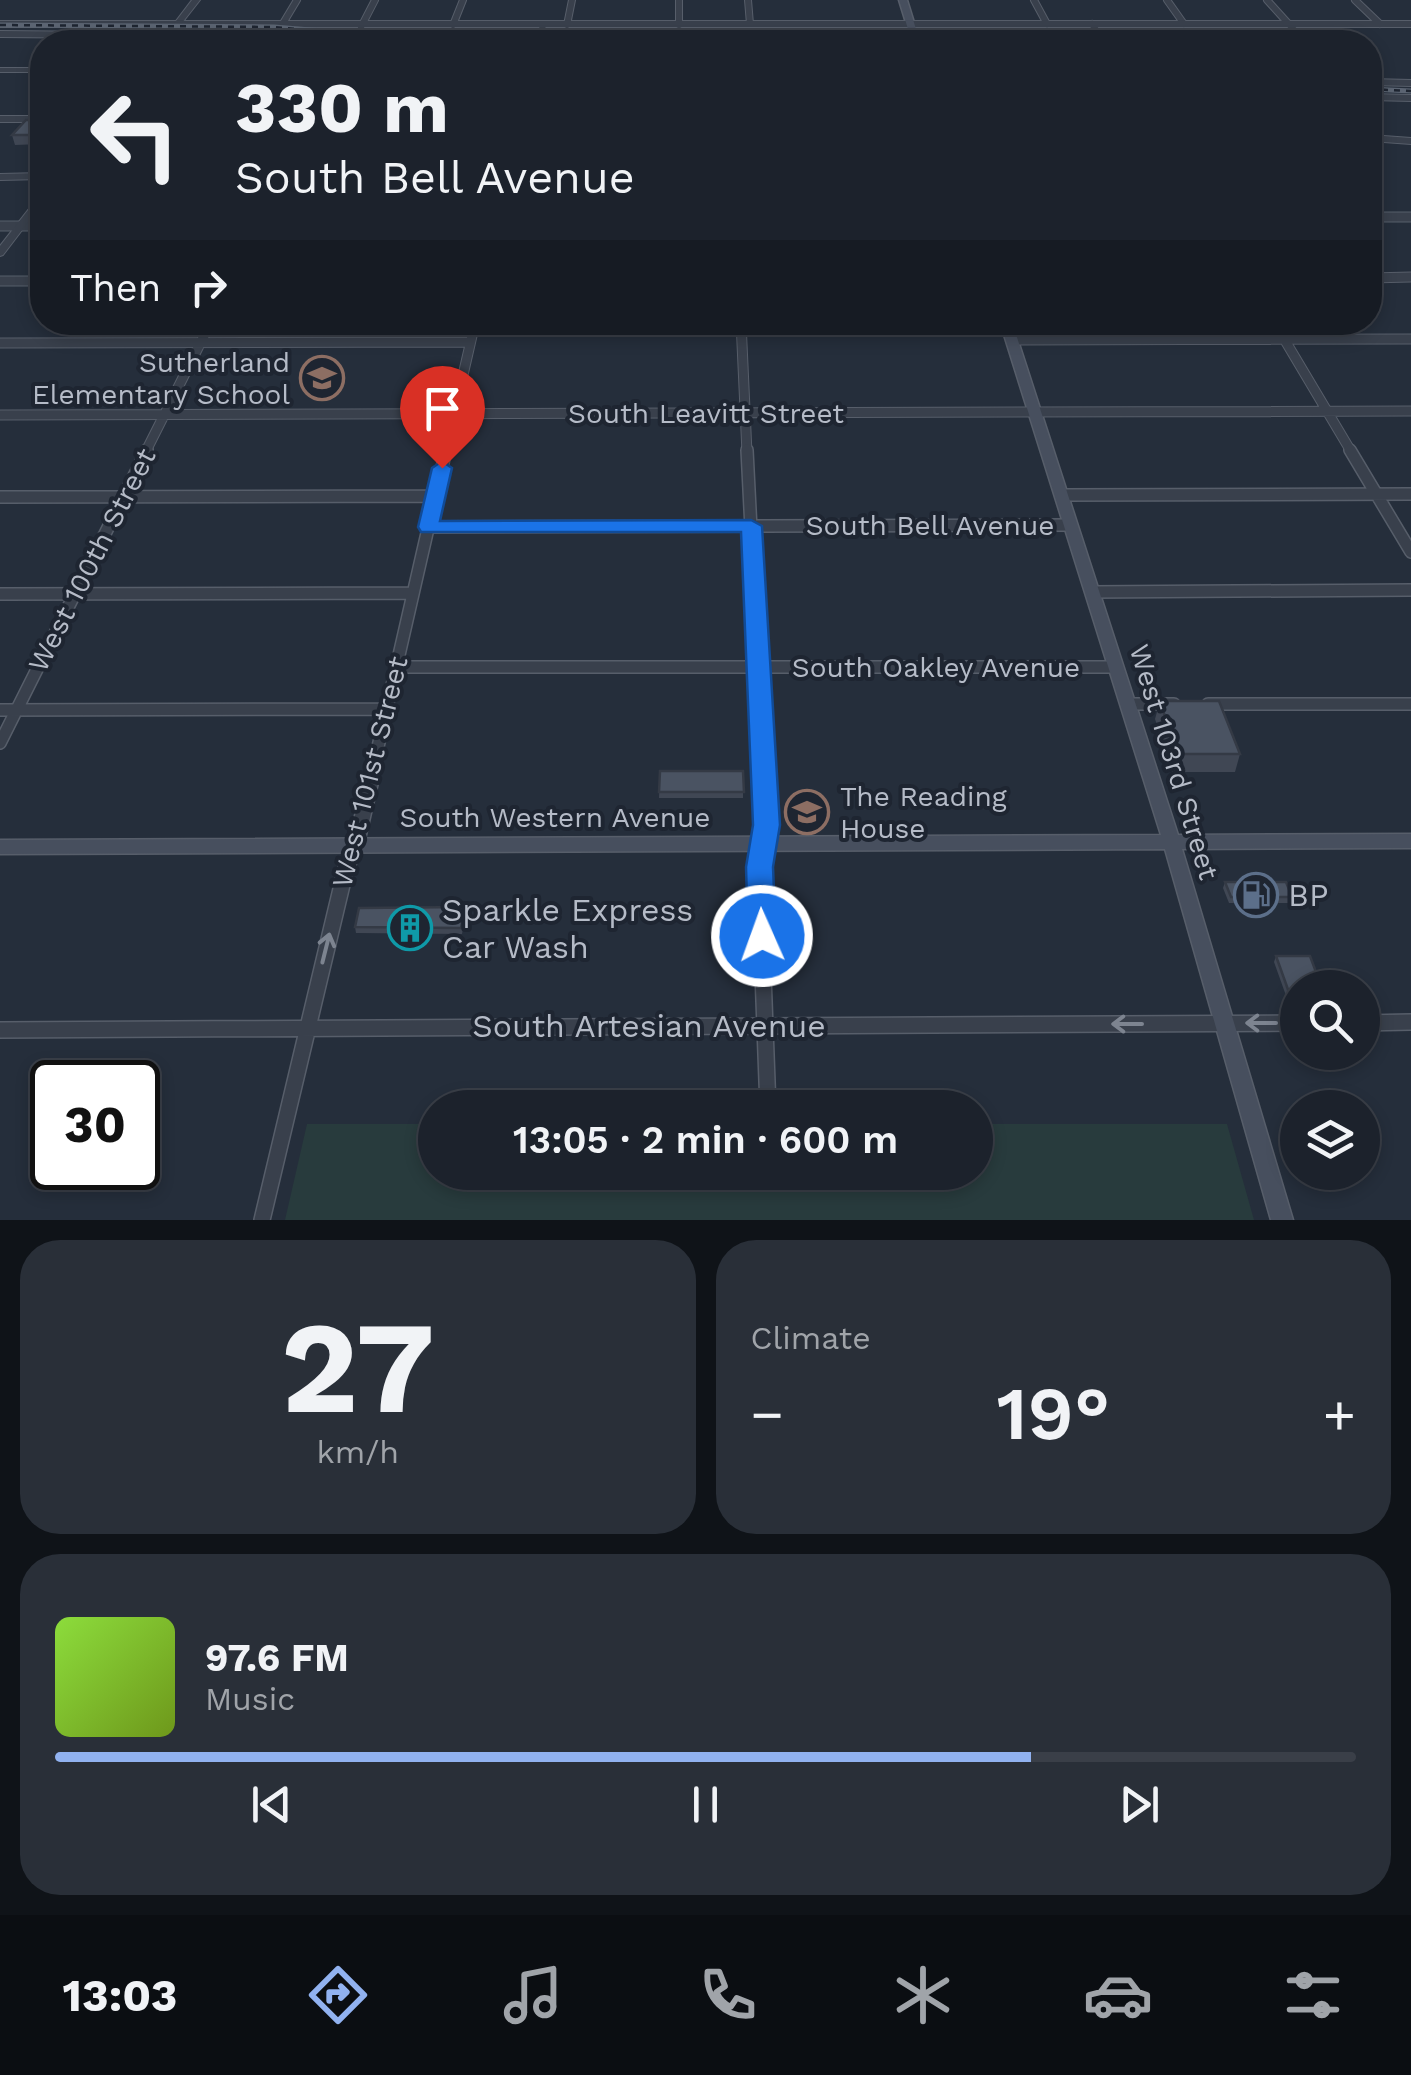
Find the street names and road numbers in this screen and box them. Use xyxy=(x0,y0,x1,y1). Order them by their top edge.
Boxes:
street label: South Leavitt Street xyxy=(568,397,844,430)
street label: West 100th Street xyxy=(21,443,163,677)
street label: South Bell Avenue xyxy=(806,509,1054,542)
street label: West 103rd Street xyxy=(1123,640,1226,884)
street label: South Oakley Avenue xyxy=(792,651,1080,684)
street label: West 101st Street xyxy=(325,653,415,891)
street label: South Western Avenue xyxy=(400,801,710,834)
street label: South Artesian Avenue xyxy=(472,1007,826,1045)

